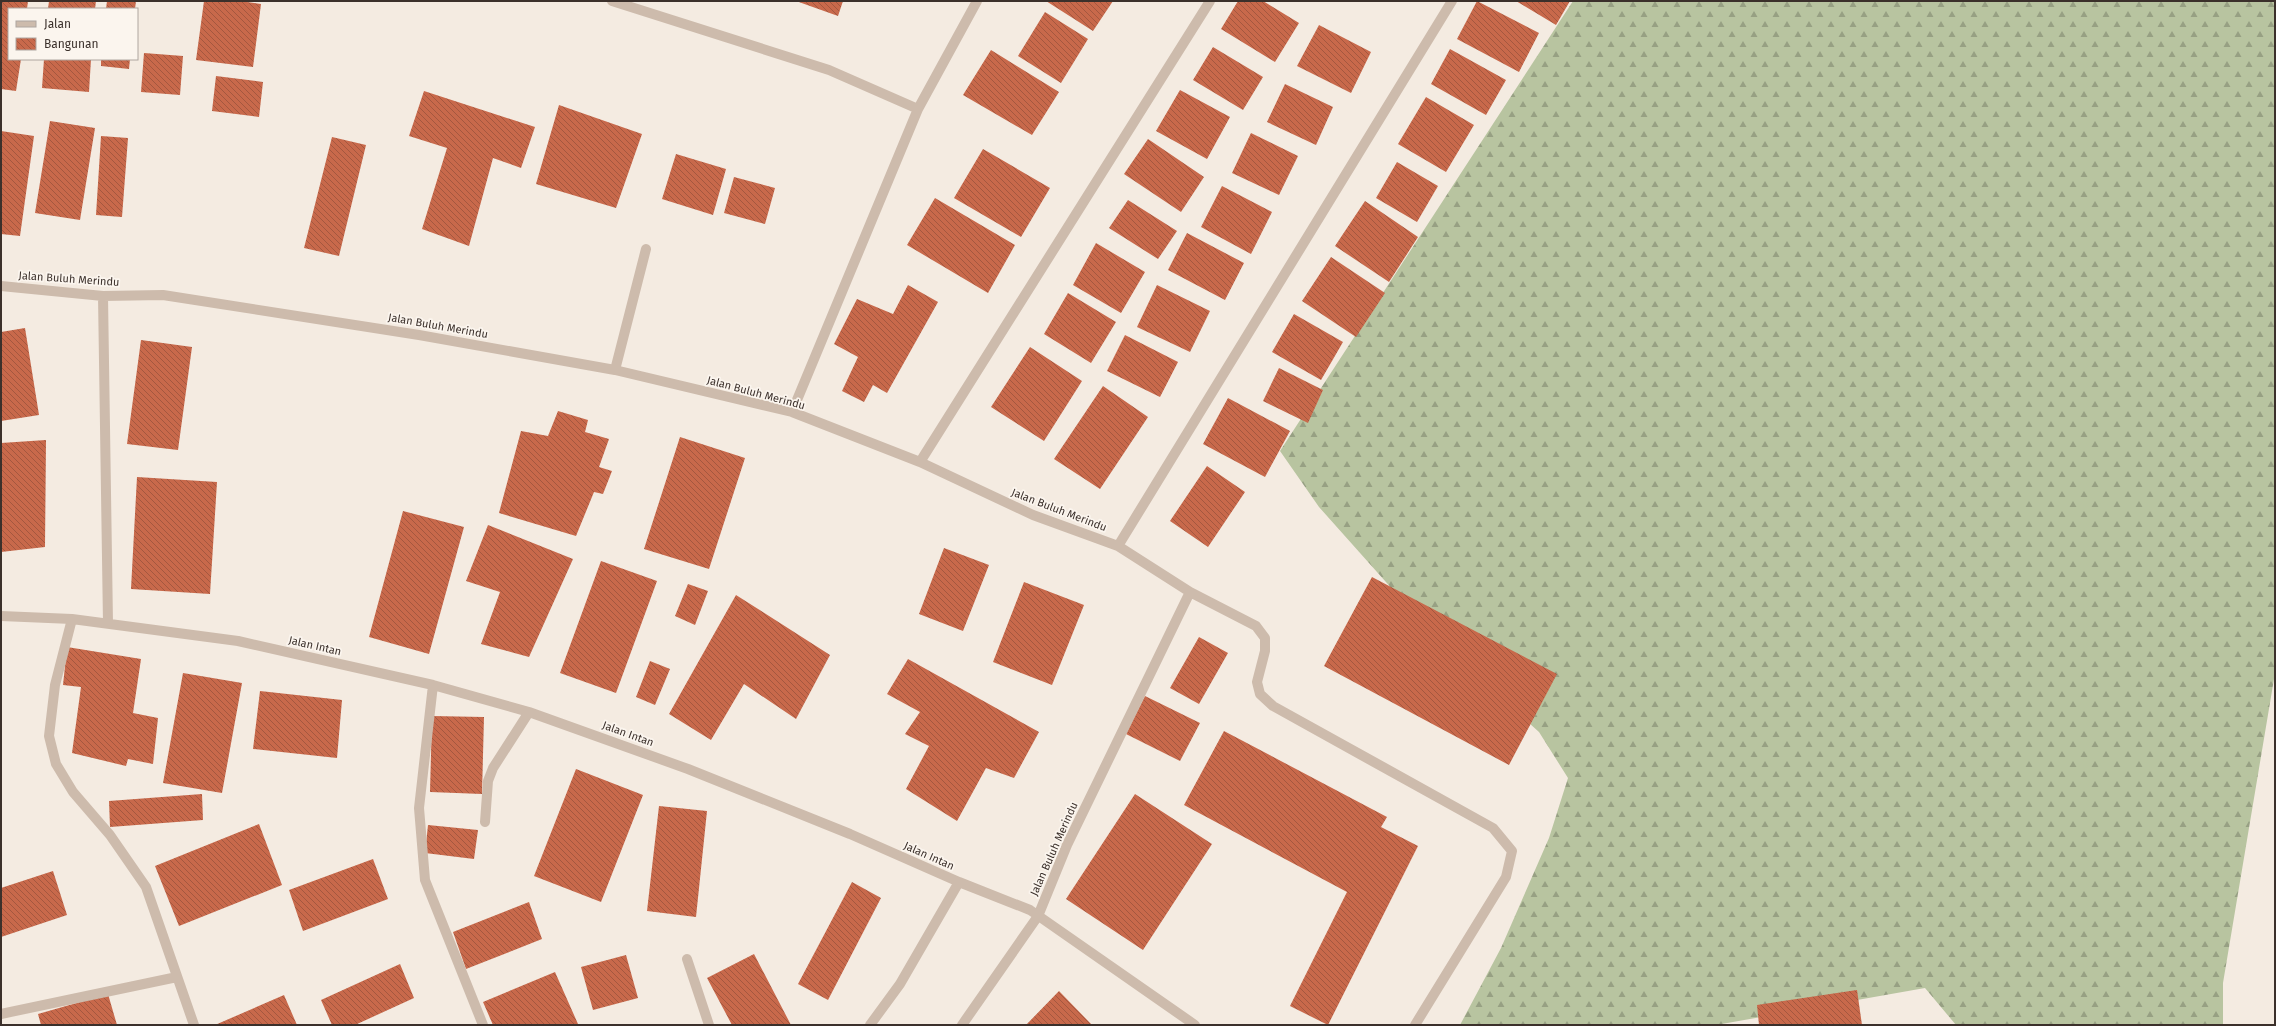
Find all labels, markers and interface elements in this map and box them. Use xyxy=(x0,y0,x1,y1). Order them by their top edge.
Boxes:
legend xyxy=(8,8,138,60)
text: Jalan xyxy=(44,17,71,31)
text: Bangunan xyxy=(44,37,99,51)
street label: Jalan Buluh Merindu xyxy=(18,269,120,289)
street label: Jalan Buluh Merindu xyxy=(387,311,489,341)
street label: Jalan Buluh Merindu xyxy=(705,374,807,412)
street label: Jalan Buluh Merindu xyxy=(1009,486,1109,534)
street label: Jalan Intan xyxy=(287,634,343,658)
street label: Jalan Intan xyxy=(601,719,655,749)
street label: Jalan Buluh Merindu xyxy=(1027,800,1081,898)
street label: Jalan Intan xyxy=(902,839,956,873)

